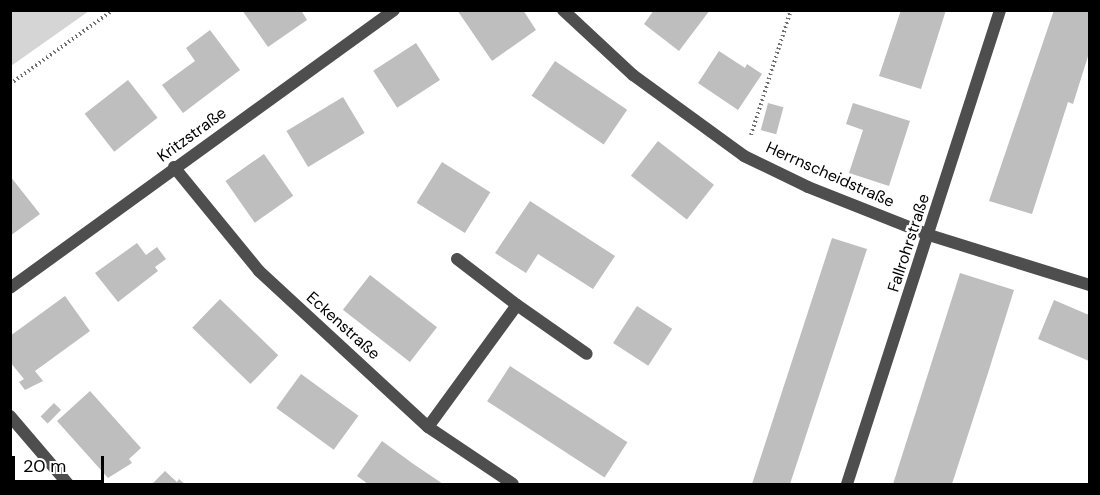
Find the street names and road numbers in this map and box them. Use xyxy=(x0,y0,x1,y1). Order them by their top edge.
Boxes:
street label: Kritzstraße xyxy=(154,104,230,166)
street label: Herrnscheidstraße xyxy=(763,138,897,212)
street label: Fallrohrstraße xyxy=(884,191,934,295)
street label: Eckenstraße xyxy=(302,288,384,364)

